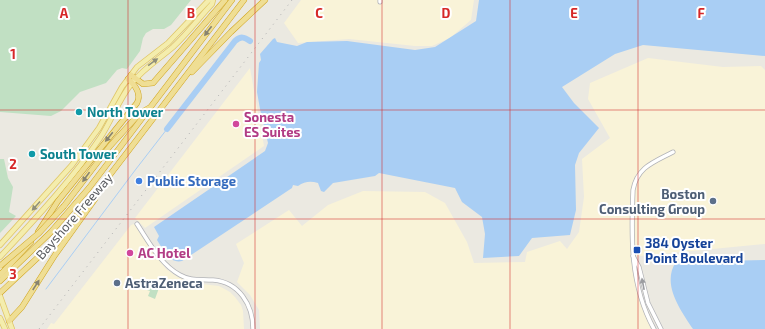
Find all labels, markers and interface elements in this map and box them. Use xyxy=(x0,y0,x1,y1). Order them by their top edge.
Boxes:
text: A xyxy=(60,5,69,21)
text: B xyxy=(187,5,195,21)
text: C xyxy=(315,5,323,21)
text: D xyxy=(442,5,451,21)
text: E xyxy=(570,5,578,21)
text: F xyxy=(697,5,705,21)
one-way arrow xyxy=(205,26,213,36)
text: 1 xyxy=(10,46,16,62)
one-way arrow xyxy=(148,58,158,66)
place label: North Tower xyxy=(87,104,164,120)
marker: North Tower xyxy=(74,107,84,117)
place label: Sonesta ES Suites xyxy=(244,109,301,140)
marker: Sonesta ES Suites xyxy=(231,119,241,129)
one-way arrow xyxy=(104,131,113,142)
place label: South Tower xyxy=(40,146,117,162)
marker: South Tower xyxy=(27,149,37,159)
text: 2 xyxy=(9,156,17,172)
street label: Bayshore Freeway xyxy=(32,170,116,262)
one-way arrow xyxy=(82,172,90,182)
place label: Public Storage xyxy=(147,173,236,189)
marker: Public Storage xyxy=(134,176,144,186)
place label: Boston Consulting Group xyxy=(599,186,705,217)
marker: Boston Consulting Group xyxy=(708,196,718,206)
one-way arrow xyxy=(31,201,41,211)
place label: 384 Oyster Point Boulevard xyxy=(645,235,743,266)
place label: AC Hotel xyxy=(138,245,191,261)
marker: 384 Oyster Point Boulevard xyxy=(632,245,642,255)
marker: AC Hotel xyxy=(125,248,135,258)
text: 3 xyxy=(9,266,17,282)
place label: AstraZeneca xyxy=(125,275,203,291)
marker: AstraZeneca xyxy=(112,278,122,288)
one-way arrow xyxy=(639,278,645,290)
one-way arrow xyxy=(32,280,40,290)

